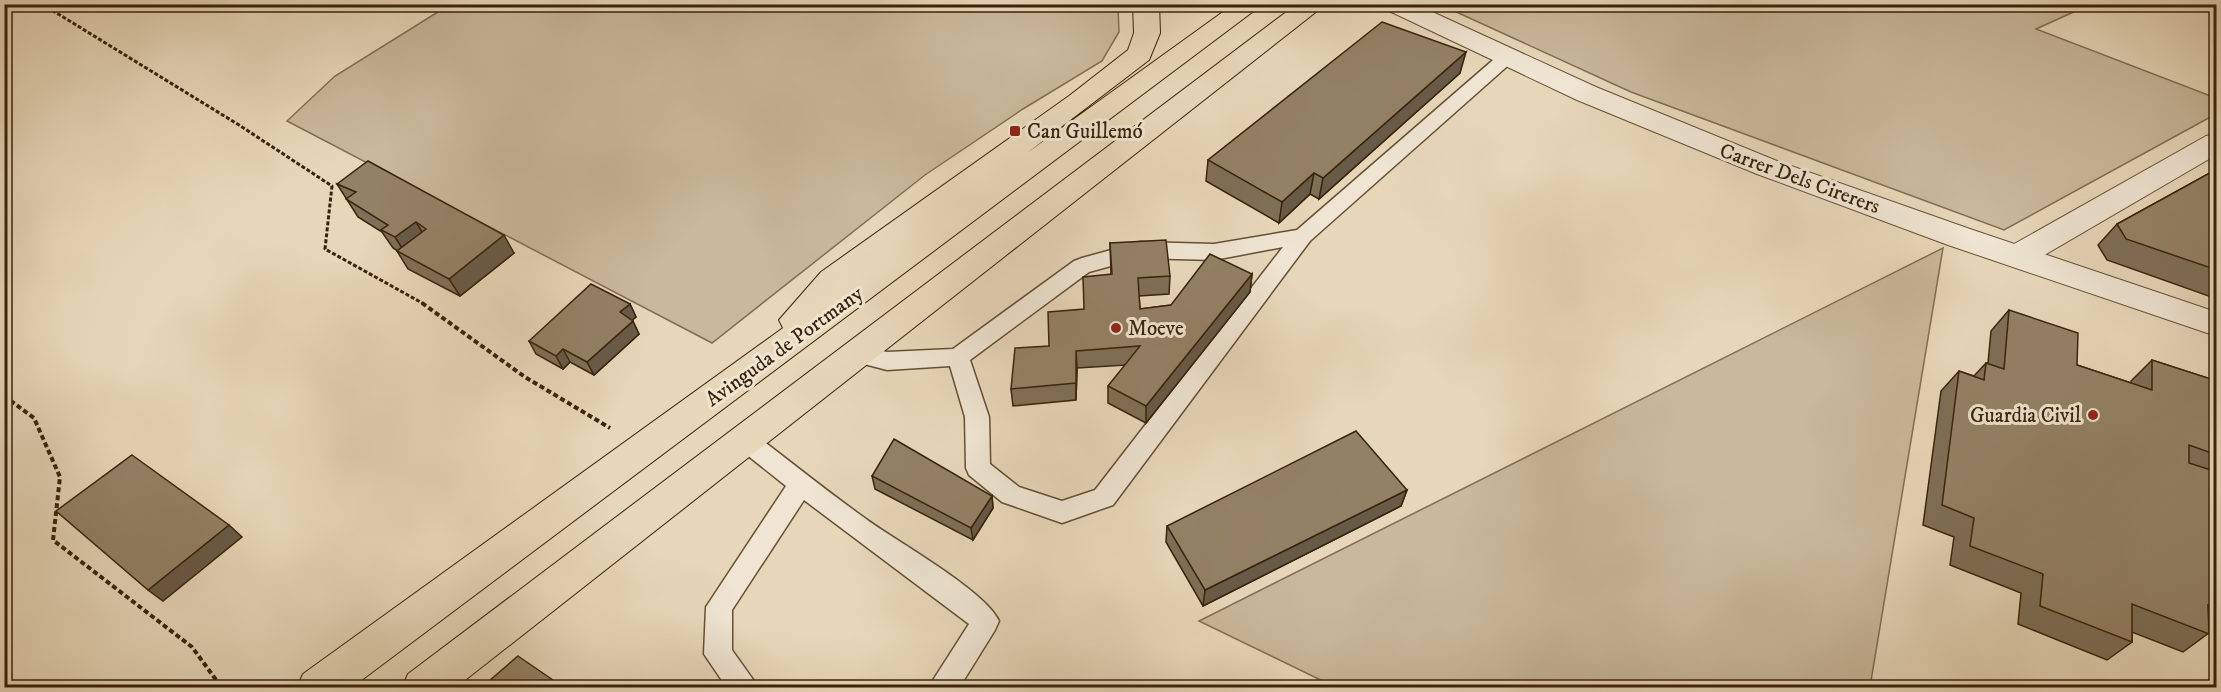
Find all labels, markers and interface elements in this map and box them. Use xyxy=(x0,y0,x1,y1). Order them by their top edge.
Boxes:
place label: Can Guillemó xyxy=(1027,119,1143,145)
marker: Can Guillemó xyxy=(1008,124,1022,138)
street label: Carrer Dels Cirerers xyxy=(1716,138,1883,220)
street label: Avinguda de Portmany xyxy=(701,280,869,413)
place label: Moeve xyxy=(1128,316,1184,342)
marker: Moeve xyxy=(1109,321,1123,335)
place label: Guardia Civil xyxy=(1970,403,2082,429)
marker: Guardia Civil xyxy=(2086,408,2100,422)

